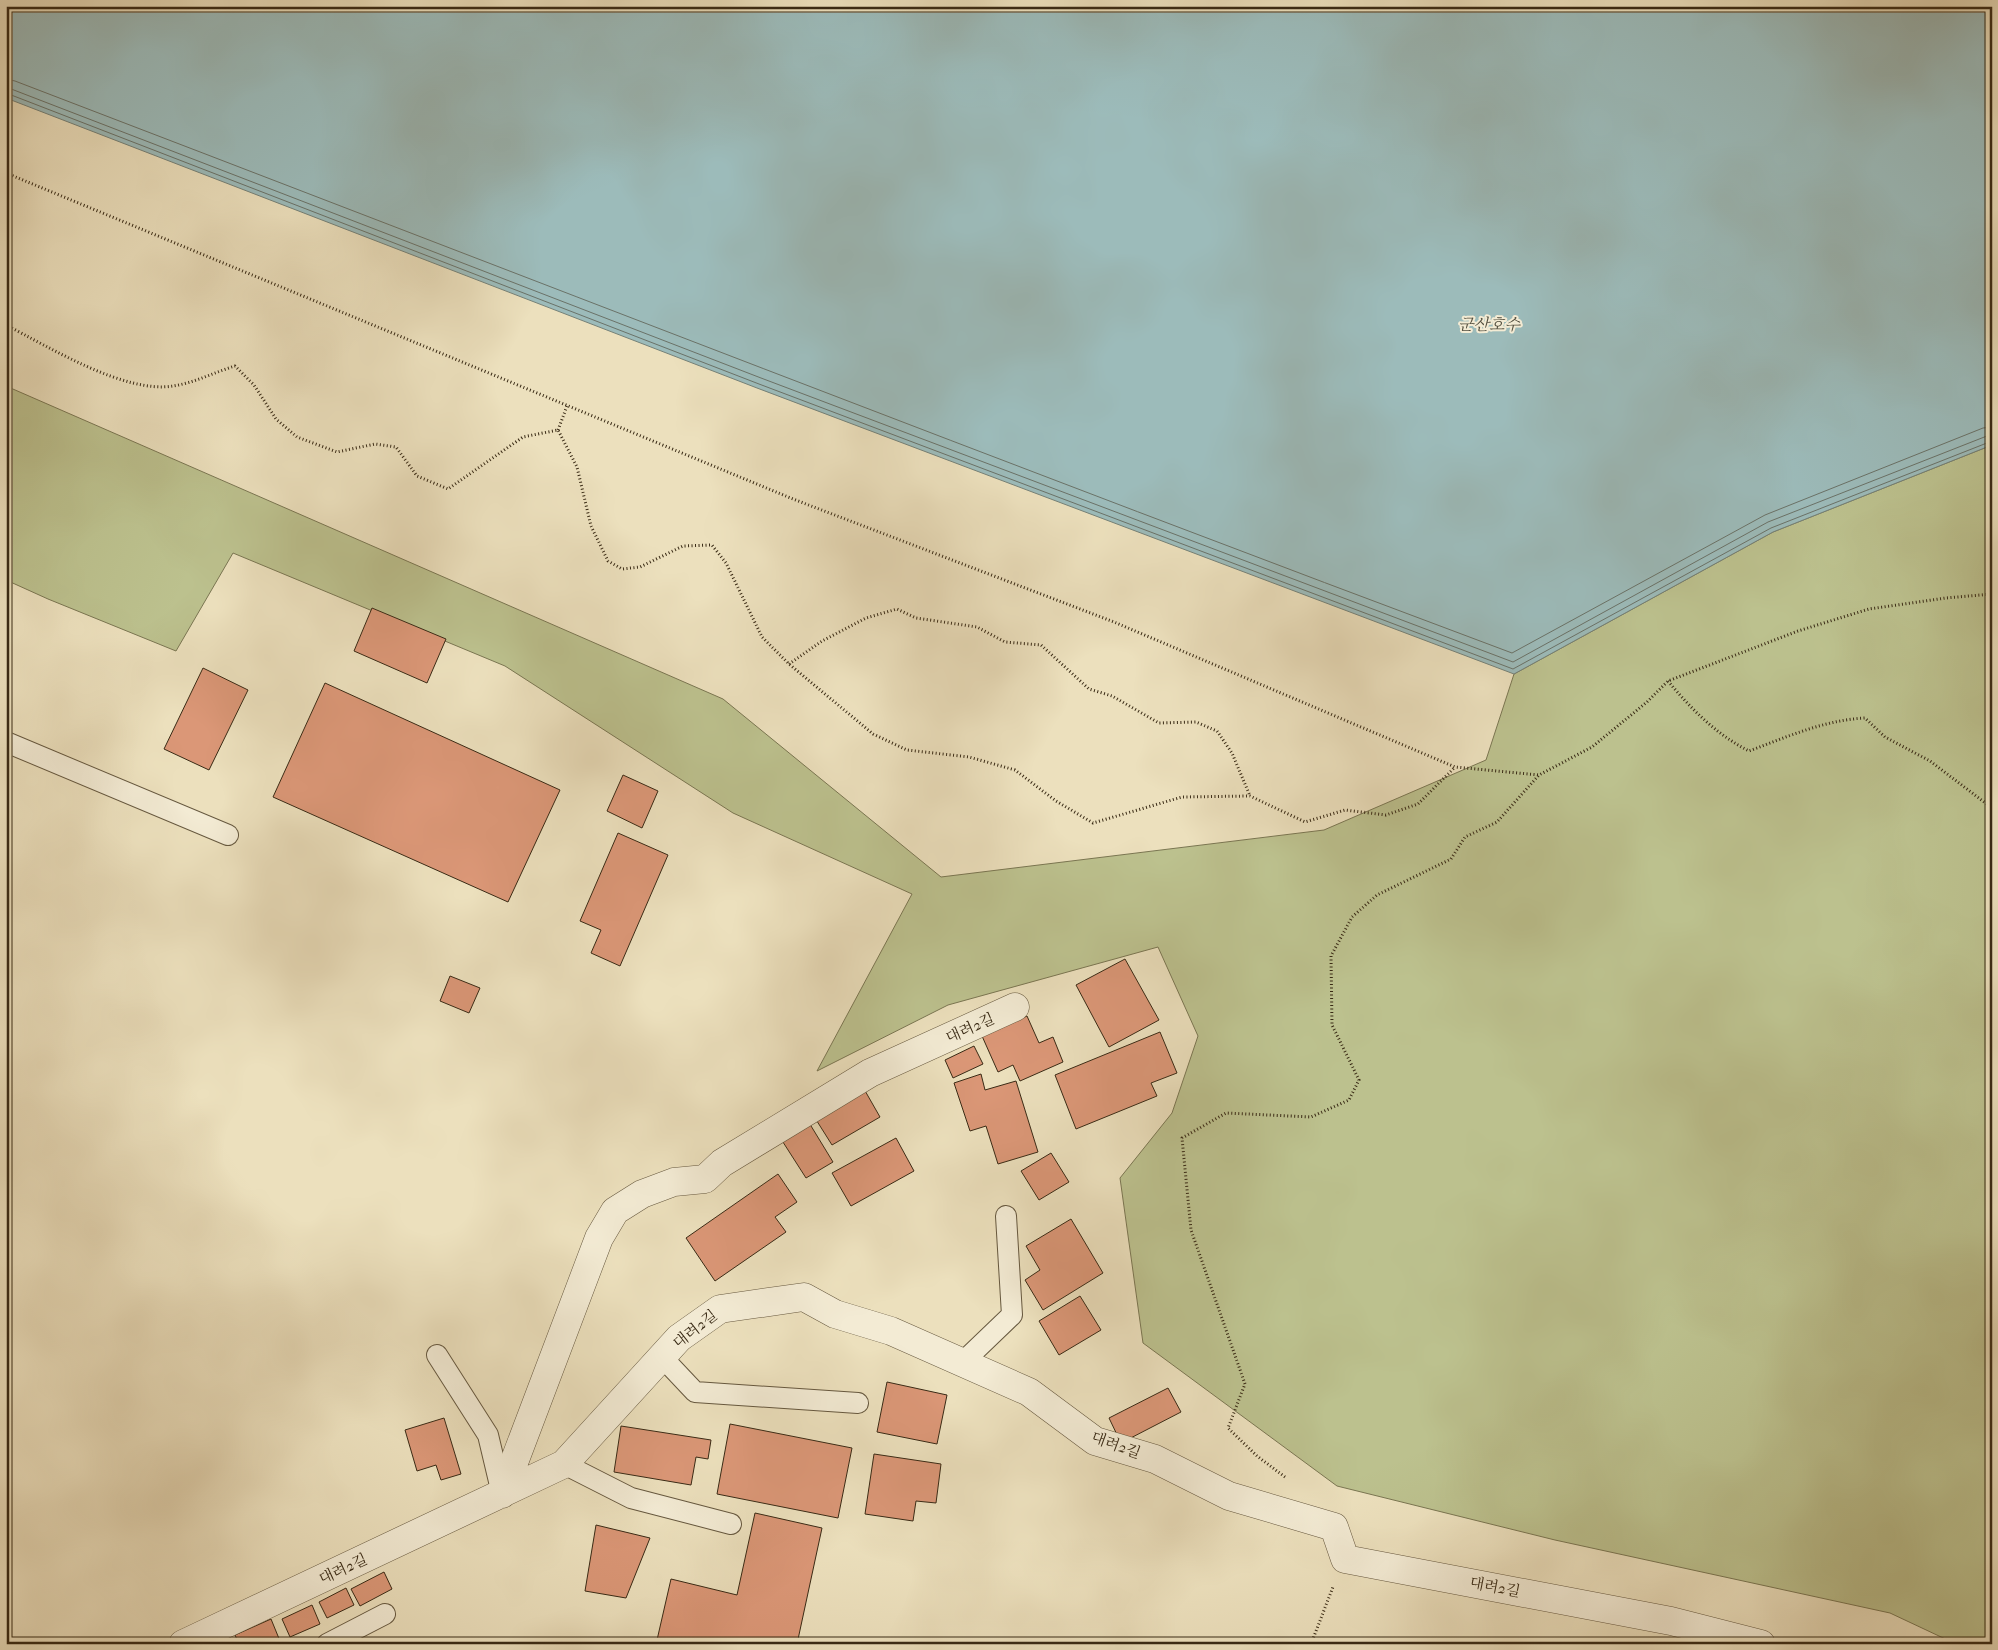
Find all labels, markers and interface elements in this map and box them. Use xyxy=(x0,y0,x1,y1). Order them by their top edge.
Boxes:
water label: 군산호수 xyxy=(1458,315,1521,334)
street label: 대려2길 xyxy=(943,1009,997,1047)
street label: 대려2길 xyxy=(669,1306,721,1352)
street label: 대려2길 xyxy=(1089,1428,1143,1462)
street label: 대려2길 xyxy=(316,1550,370,1588)
street label: 대려2길 xyxy=(1468,1573,1522,1601)

